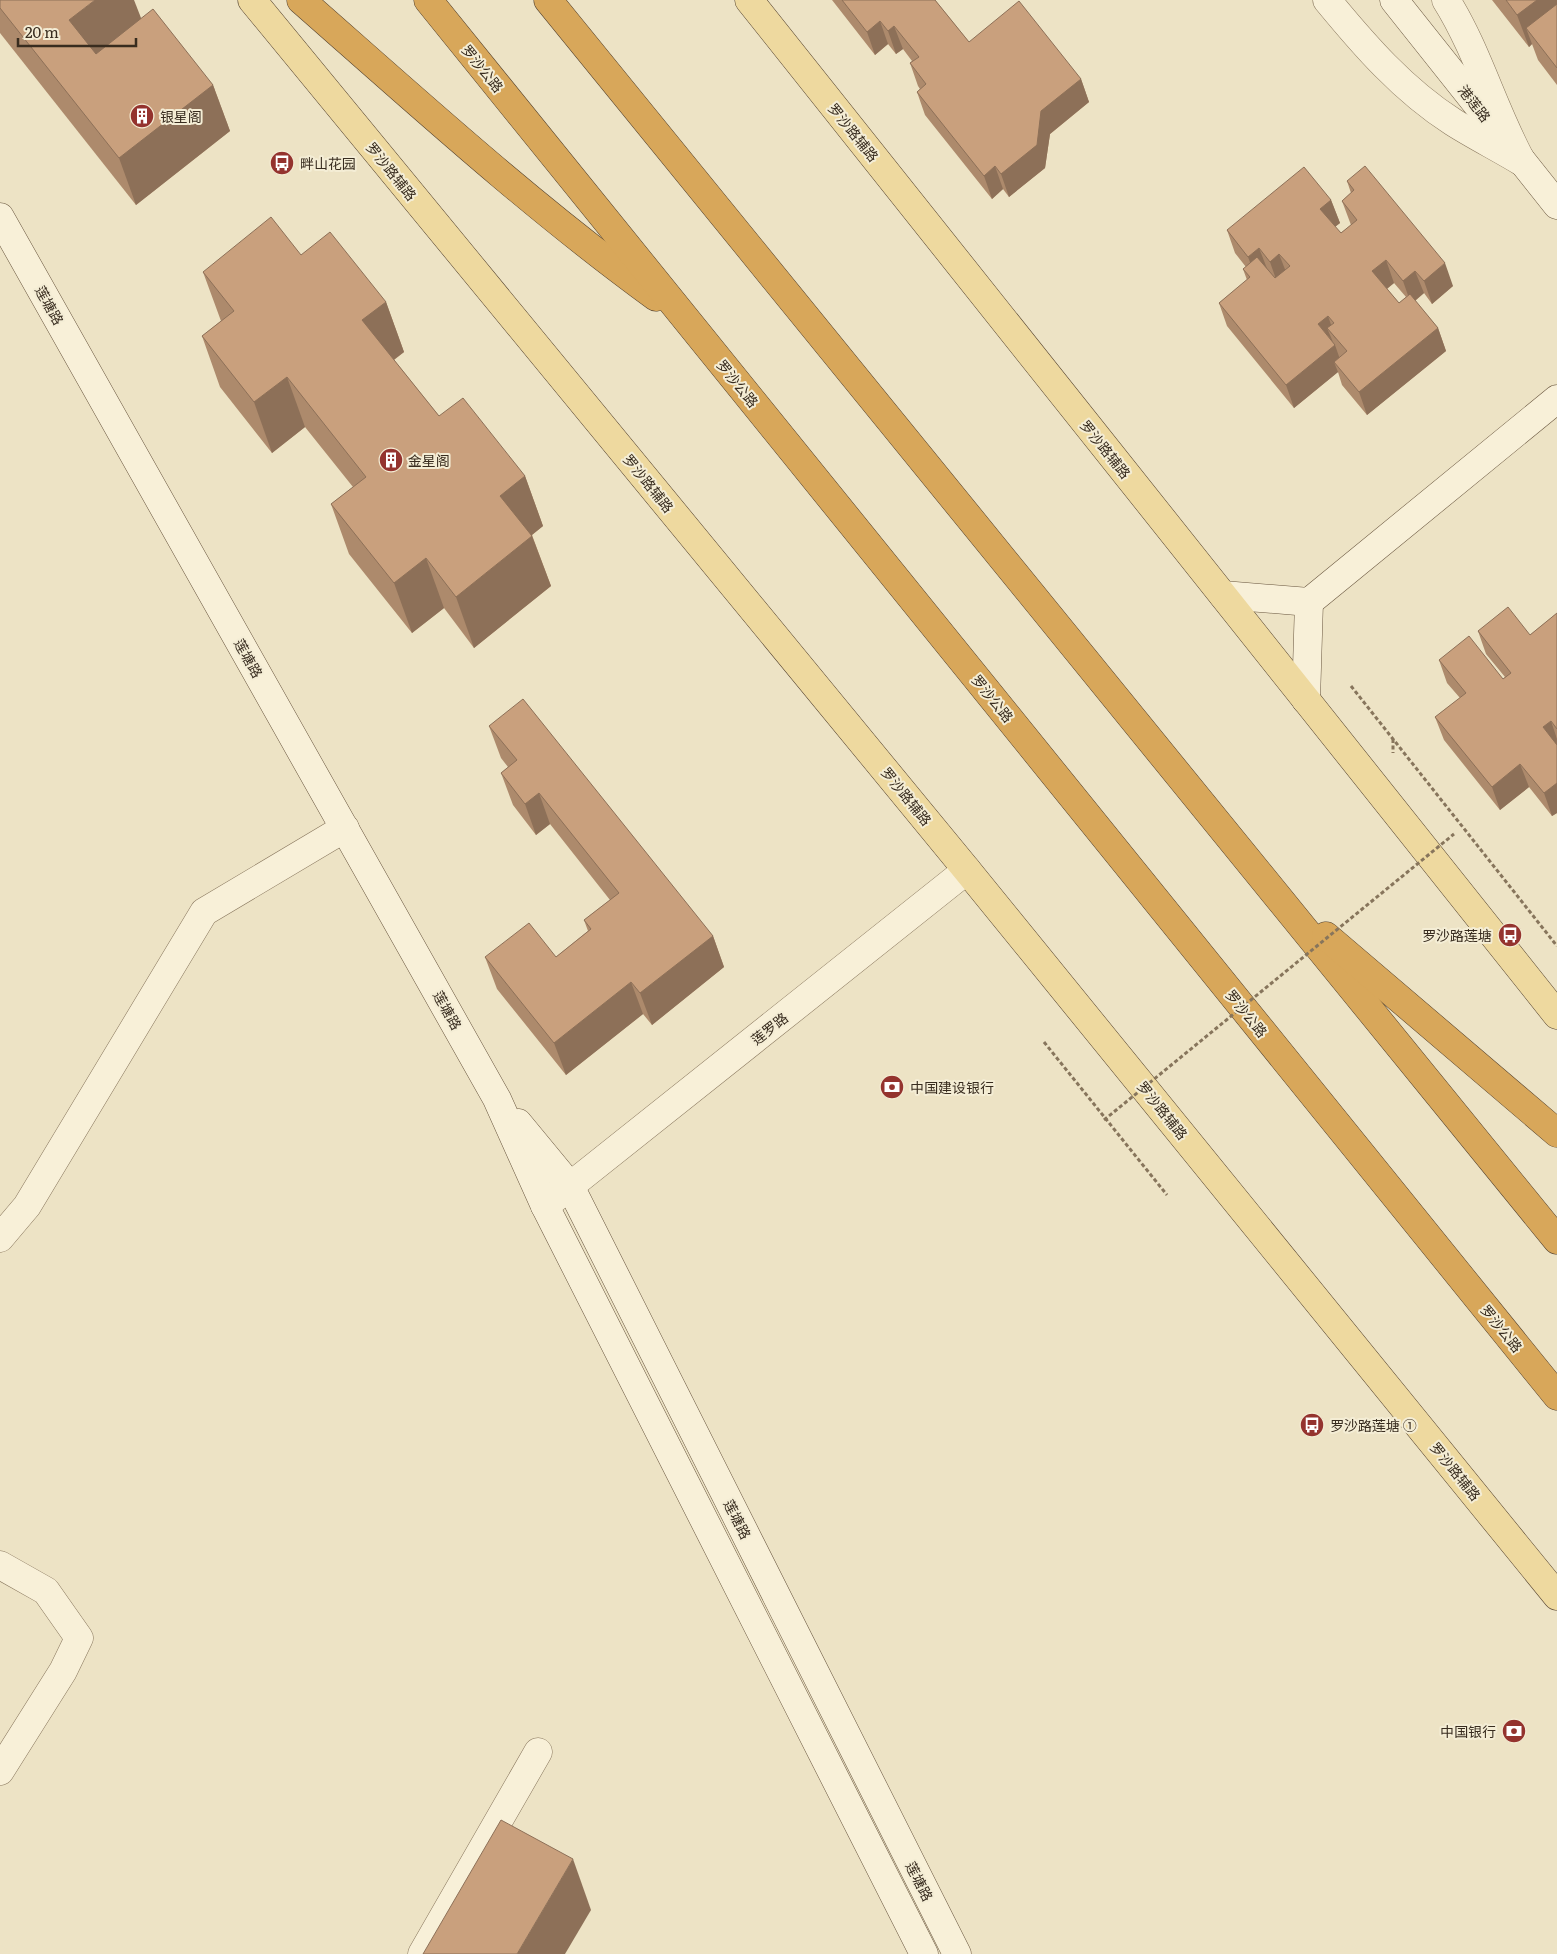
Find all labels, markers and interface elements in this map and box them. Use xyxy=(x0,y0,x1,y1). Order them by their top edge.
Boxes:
scale bar xyxy=(18,15,135,47)
text: 20 m xyxy=(25,20,59,43)
street label: 罗沙公路 xyxy=(458,40,508,96)
street label: 港莲路 xyxy=(1454,80,1496,126)
street label: 罗沙路辅路 xyxy=(824,99,884,165)
building icon: 银星阁 xyxy=(129,103,155,129)
place label: 银星阁 xyxy=(160,106,202,126)
street label: 罗沙路辅路 xyxy=(362,138,422,204)
bus stop icon: 畔山花园 xyxy=(269,150,295,176)
place label: 畔山花园 xyxy=(300,153,356,173)
street label: 莲塘路 xyxy=(31,282,69,328)
street label: 罗沙公路 xyxy=(713,355,763,411)
street label: 罗沙路辅路 xyxy=(1076,416,1136,482)
building icon: 金星阁 xyxy=(378,447,404,473)
place label: 金星阁 xyxy=(408,450,450,470)
street label: 罗沙路辅路 xyxy=(619,450,679,516)
street label: 莲塘路 xyxy=(230,635,268,681)
street label: 罗沙公路 xyxy=(968,670,1018,726)
street label: 罗沙路辅路 xyxy=(877,763,937,829)
bus stop icon: 罗沙路莲塘 xyxy=(1497,922,1523,948)
place label: 罗沙路莲塘 xyxy=(1422,925,1492,945)
street label: 罗沙公路 xyxy=(1222,985,1272,1041)
street label: 莲塘路 xyxy=(429,987,467,1033)
street label: 莲罗路 xyxy=(746,1007,792,1049)
bank icon: 中国建设银行 xyxy=(879,1074,905,1100)
place label: 中国建设银行 xyxy=(910,1077,994,1097)
street label: 罗沙路辅路 xyxy=(1133,1077,1193,1143)
street label: 罗沙公路 xyxy=(1477,1300,1527,1356)
bus stop icon: 罗沙路莲塘 ① xyxy=(1299,1412,1325,1438)
place label: 罗沙路莲塘 ① xyxy=(1330,1415,1417,1435)
street label: 罗沙路辅路 xyxy=(1426,1438,1486,1504)
street label: 莲塘路 xyxy=(720,1496,756,1542)
bank icon: 中国银行 xyxy=(1501,1718,1527,1744)
place label: 中国银行 xyxy=(1440,1721,1496,1741)
street label: 莲塘路 xyxy=(902,1858,938,1904)

